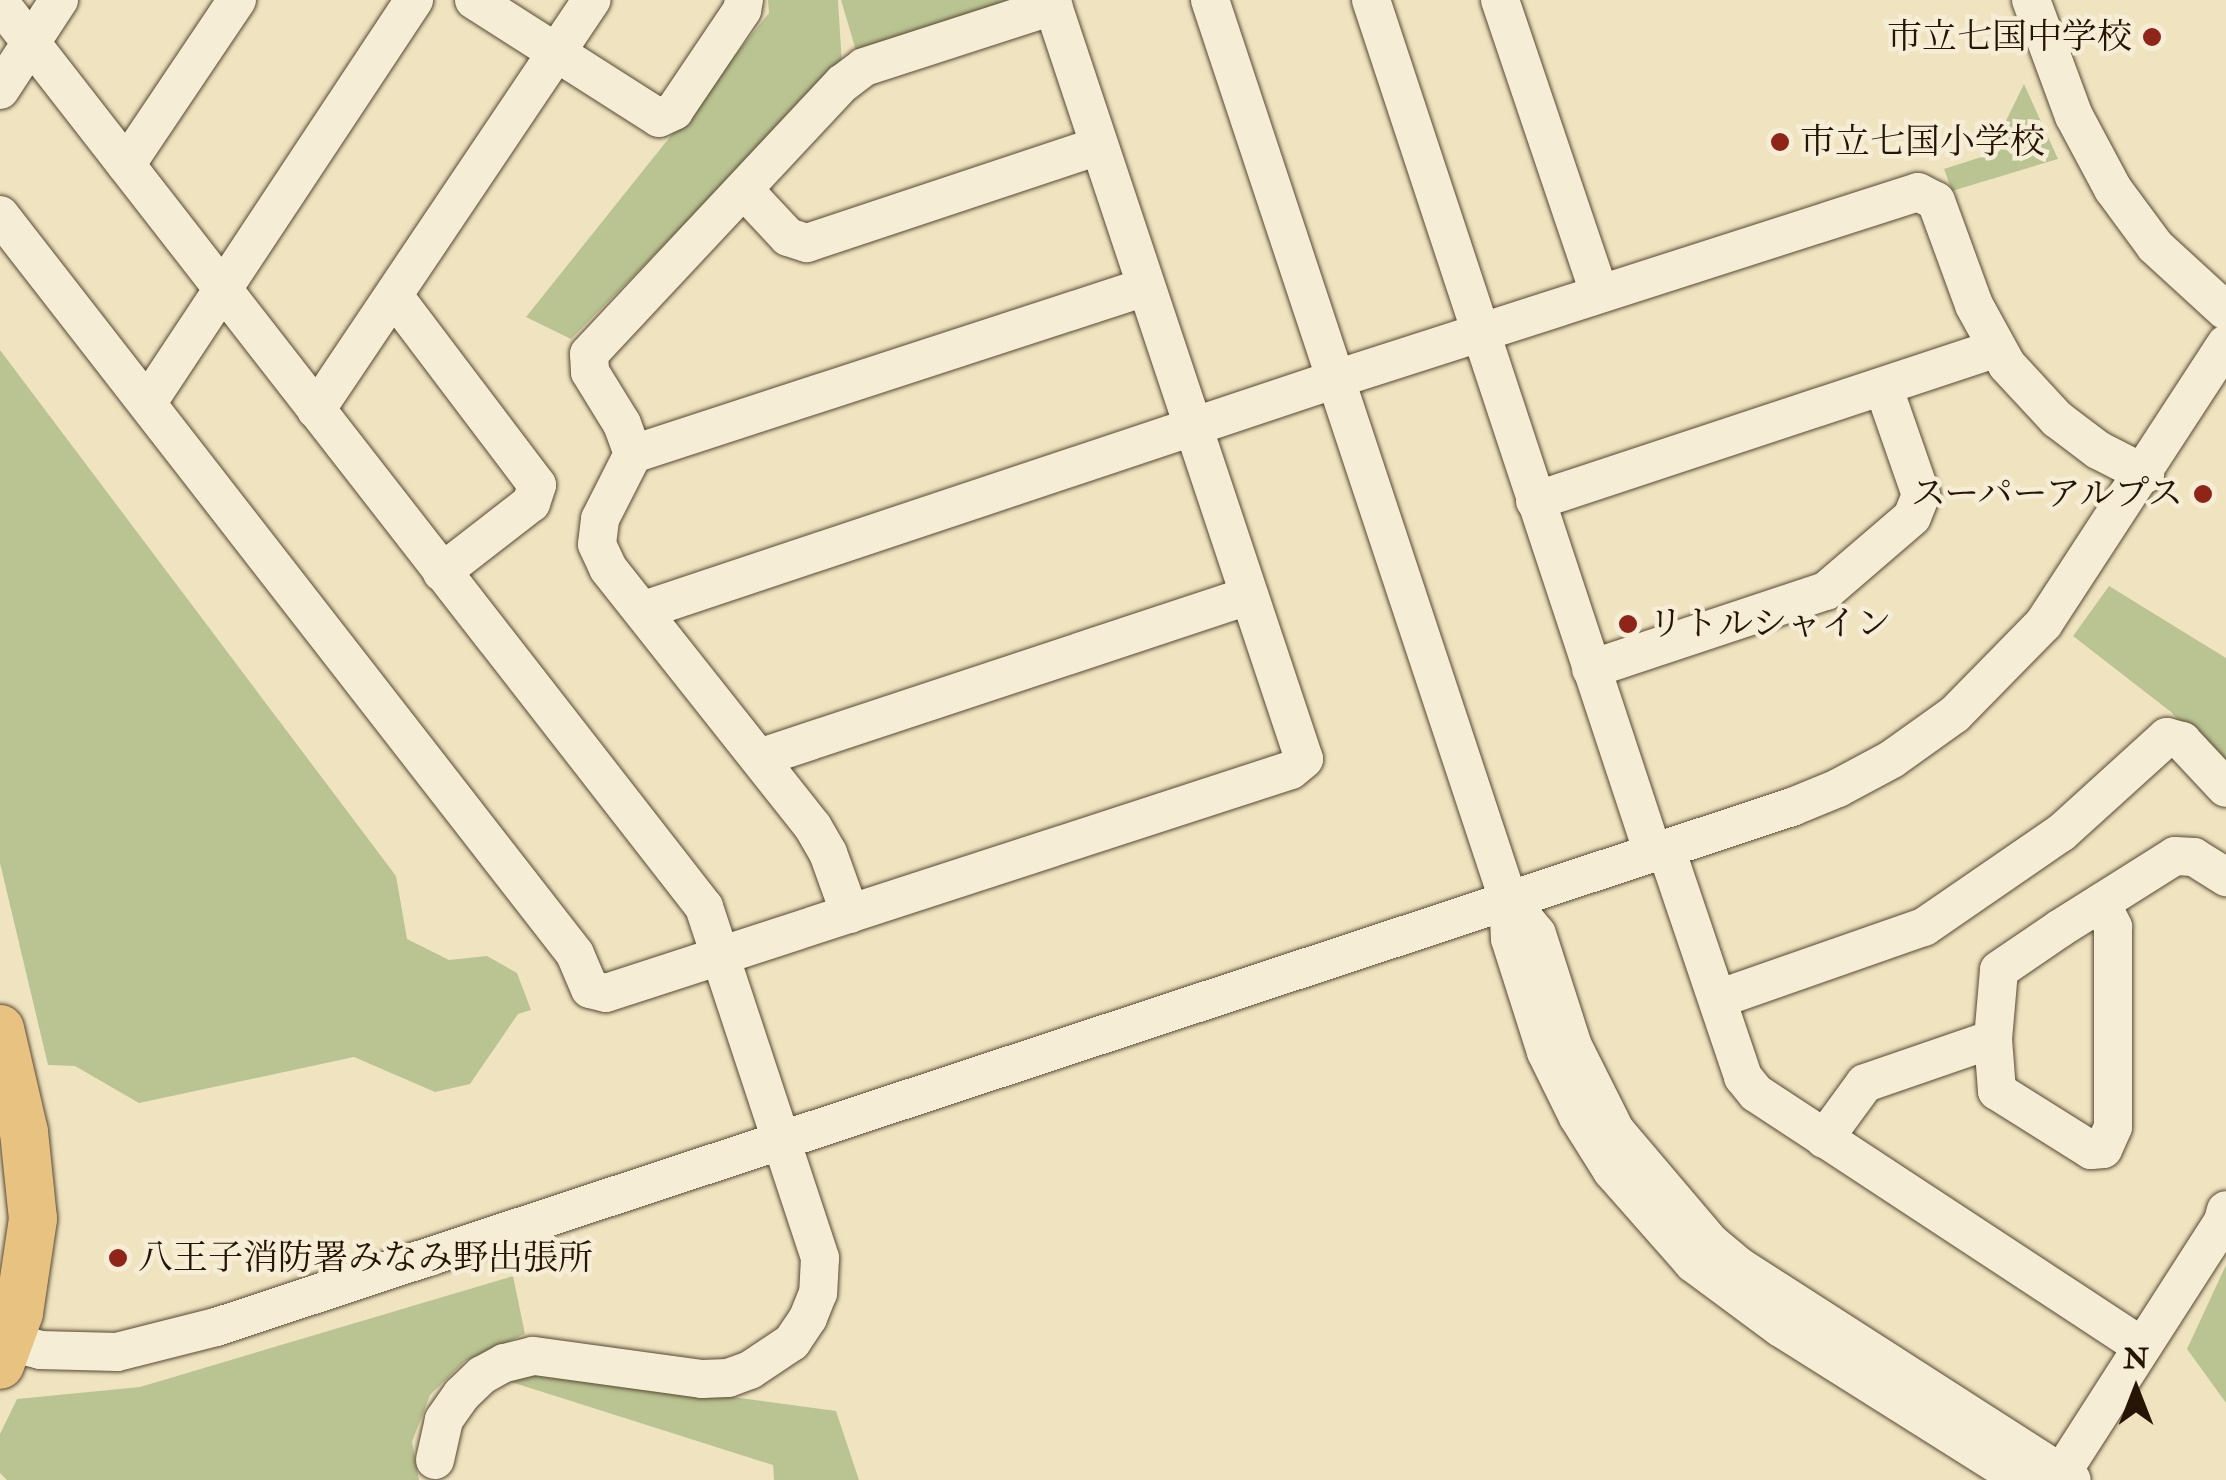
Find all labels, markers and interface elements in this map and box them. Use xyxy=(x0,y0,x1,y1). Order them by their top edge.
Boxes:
place label: 市立七国中学校 xyxy=(1887,16,2132,58)
marker: 市立七国中学校 xyxy=(2141,26,2163,48)
place label: 市立七国小学校 xyxy=(1800,121,2045,163)
marker: 市立七国小学校 xyxy=(1769,131,1791,153)
place label: スーパーアルプス xyxy=(1905,473,2183,515)
marker: スーパーアルプス xyxy=(2192,483,2214,505)
place label: リトルシャイン xyxy=(1648,603,1893,645)
marker: リトルシャイン xyxy=(1617,613,1639,635)
place label: 八王子消防署みなみ野出張所 xyxy=(138,1237,593,1279)
marker: 八王子消防署みなみ野出張所 xyxy=(107,1247,129,1269)
north arrow xyxy=(2086,1340,2186,1440)
text: N xyxy=(2123,1342,2149,1377)

